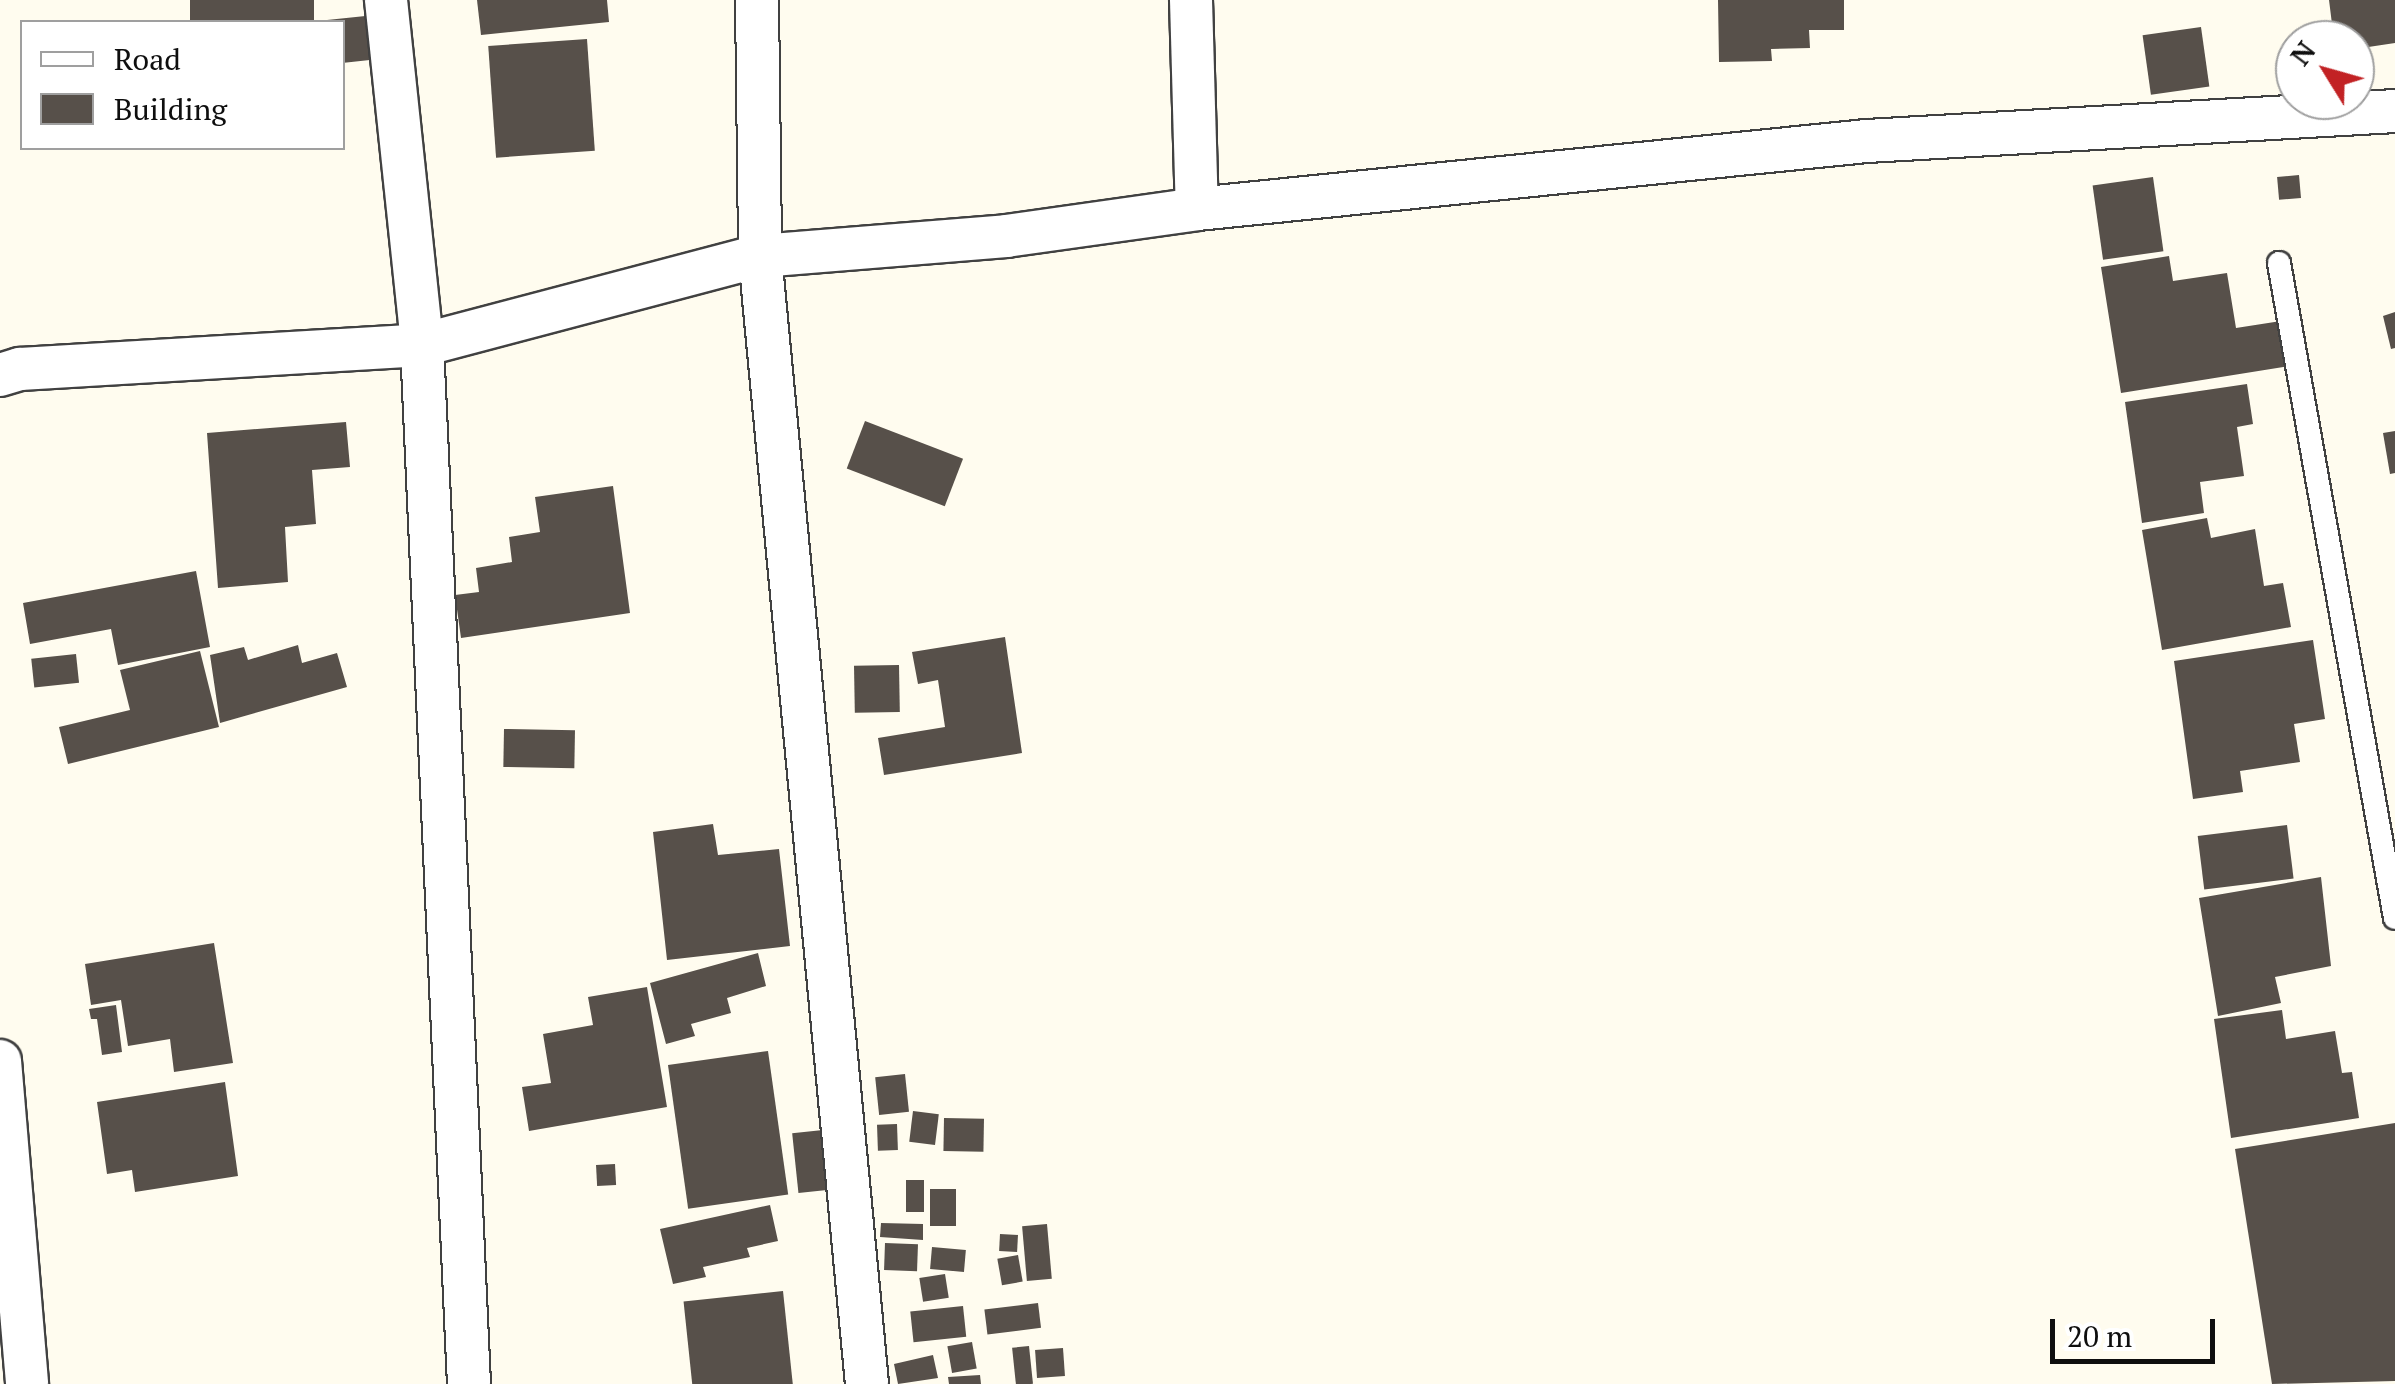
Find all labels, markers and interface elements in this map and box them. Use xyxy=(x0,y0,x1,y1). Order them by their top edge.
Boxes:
legend xyxy=(20,20,345,150)
north arrow xyxy=(2275,20,2375,120)
text: N xyxy=(2281,33,2323,72)
text: Road xyxy=(114,39,181,79)
text: Building xyxy=(114,89,227,129)
scale bar xyxy=(2055,1299,2220,1361)
text: 20 m xyxy=(2067,1316,2132,1356)

